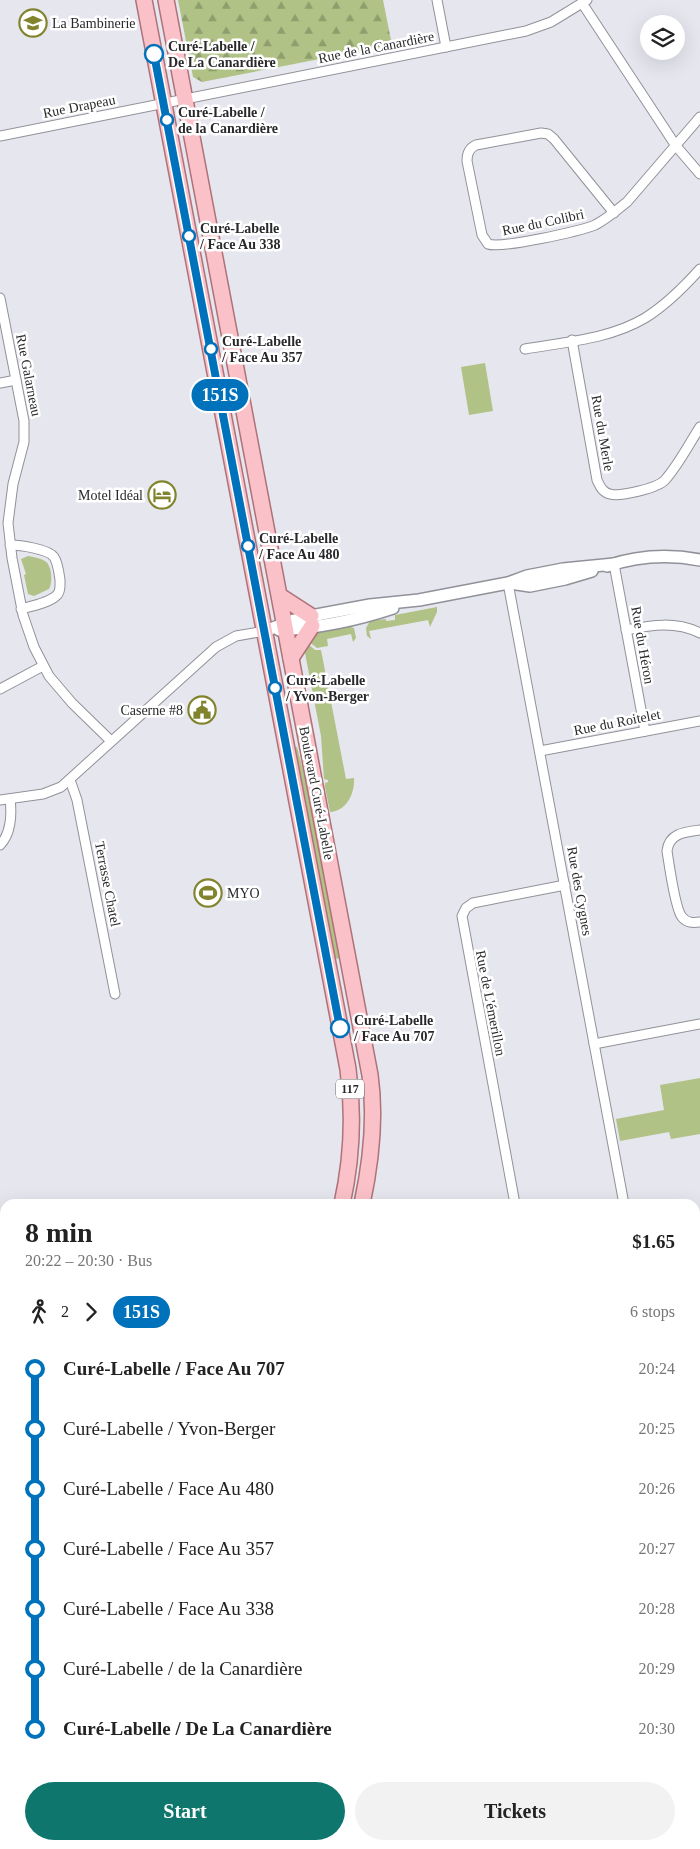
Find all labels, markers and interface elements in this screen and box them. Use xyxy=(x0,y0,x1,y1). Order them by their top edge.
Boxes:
school or university icon: La Bambinerie xyxy=(18,8,48,38)
map controls xyxy=(640,15,685,60)
button: layers xyxy=(640,15,685,60)
place label: La Bambinerie xyxy=(52,16,136,31)
street label: Rue de la Canardière xyxy=(317,29,435,66)
place label: Curé-Labelle / De La Canardière xyxy=(168,39,276,70)
marker: Curé-Labelle / De La Canardière xyxy=(144,44,164,64)
street label: Rue Drapeau xyxy=(42,92,117,121)
place label: Curé-Labelle / de la Canardière xyxy=(178,105,278,136)
marker: Curé-Labelle / de la Canardière xyxy=(160,113,174,127)
street label: Rue du Colibri xyxy=(501,206,585,238)
place label: Curé-Labelle / Face Au 338 xyxy=(199,221,281,252)
marker: Curé-Labelle / Face Au 338 xyxy=(182,229,196,243)
street label: Rue Galarneau xyxy=(13,333,44,418)
place label: Curé-Labelle / Face Au 357 xyxy=(221,334,303,365)
marker: Curé-Labelle / Face Au 357 xyxy=(204,342,218,356)
line badge: 151S xyxy=(185,379,255,411)
text: 151S xyxy=(201,385,239,405)
street label: Rue du Merle xyxy=(588,394,617,472)
hotel icon: Motel Idéal xyxy=(147,480,177,510)
place label: Motel Idéal xyxy=(78,488,143,503)
place label: Curé-Labelle / Face Au 480 xyxy=(258,531,340,562)
marker: Curé-Labelle / Face Au 480 xyxy=(241,539,255,553)
street label: Rue du Héron xyxy=(628,605,657,685)
place label: Curé-Labelle / Yvon-Berger xyxy=(285,673,369,704)
marker: Curé-Labelle / Yvon-Berger xyxy=(268,681,282,695)
public building icon: Caserne #8 xyxy=(187,695,217,725)
place label: Caserne #8 xyxy=(120,703,183,718)
street label: Rue du Roitelet xyxy=(573,707,662,738)
street label: Boulevard Curé-Labelle xyxy=(296,725,337,861)
street label: Terrasse Chatel xyxy=(92,840,123,928)
street label: Rue des Cygnes xyxy=(564,845,595,937)
sports icon: MYO xyxy=(193,878,223,908)
place label: MYO xyxy=(227,886,260,901)
street label: Rue de L'émerillon xyxy=(473,949,508,1057)
place label: Curé-Labelle / Face Au 707 xyxy=(353,1013,435,1044)
marker: Curé-Labelle / Face Au 707 xyxy=(330,1018,350,1038)
road number: 117 xyxy=(336,1080,364,1098)
text: 8 min xyxy=(25,1217,93,1248)
text: $1.65 xyxy=(632,1231,675,1252)
text: 20:22 – 20:30 · Bus xyxy=(25,1252,152,1269)
icon: walk xyxy=(25,1298,53,1326)
icon: forward xyxy=(77,1298,105,1326)
text: 151S xyxy=(123,1302,160,1322)
text: 2 xyxy=(61,1303,69,1320)
text: 6 stops xyxy=(630,1303,675,1320)
text: Curé-Labelle / Face Au 707 xyxy=(63,1358,285,1379)
text: 20:24 xyxy=(639,1360,675,1377)
text: Curé-Labelle / Yvon-Berger xyxy=(63,1418,275,1439)
text: 20:25 xyxy=(639,1420,675,1437)
text: Curé-Labelle / Face Au 480 xyxy=(63,1478,274,1499)
text: 20:26 xyxy=(639,1480,675,1497)
text: Curé-Labelle / Face Au 357 xyxy=(63,1538,274,1559)
text: 20:27 xyxy=(639,1540,675,1557)
text: Curé-Labelle / Face Au 338 xyxy=(63,1598,274,1619)
text: 20:28 xyxy=(639,1600,675,1617)
text: Curé-Labelle / de la Canardière xyxy=(63,1658,303,1679)
text: 20:29 xyxy=(639,1660,675,1677)
text: Curé-Labelle / De La Canardière xyxy=(63,1718,332,1739)
text: 20:30 xyxy=(639,1720,675,1737)
button: Start xyxy=(25,1782,345,1840)
button: Tickets xyxy=(355,1782,675,1840)

